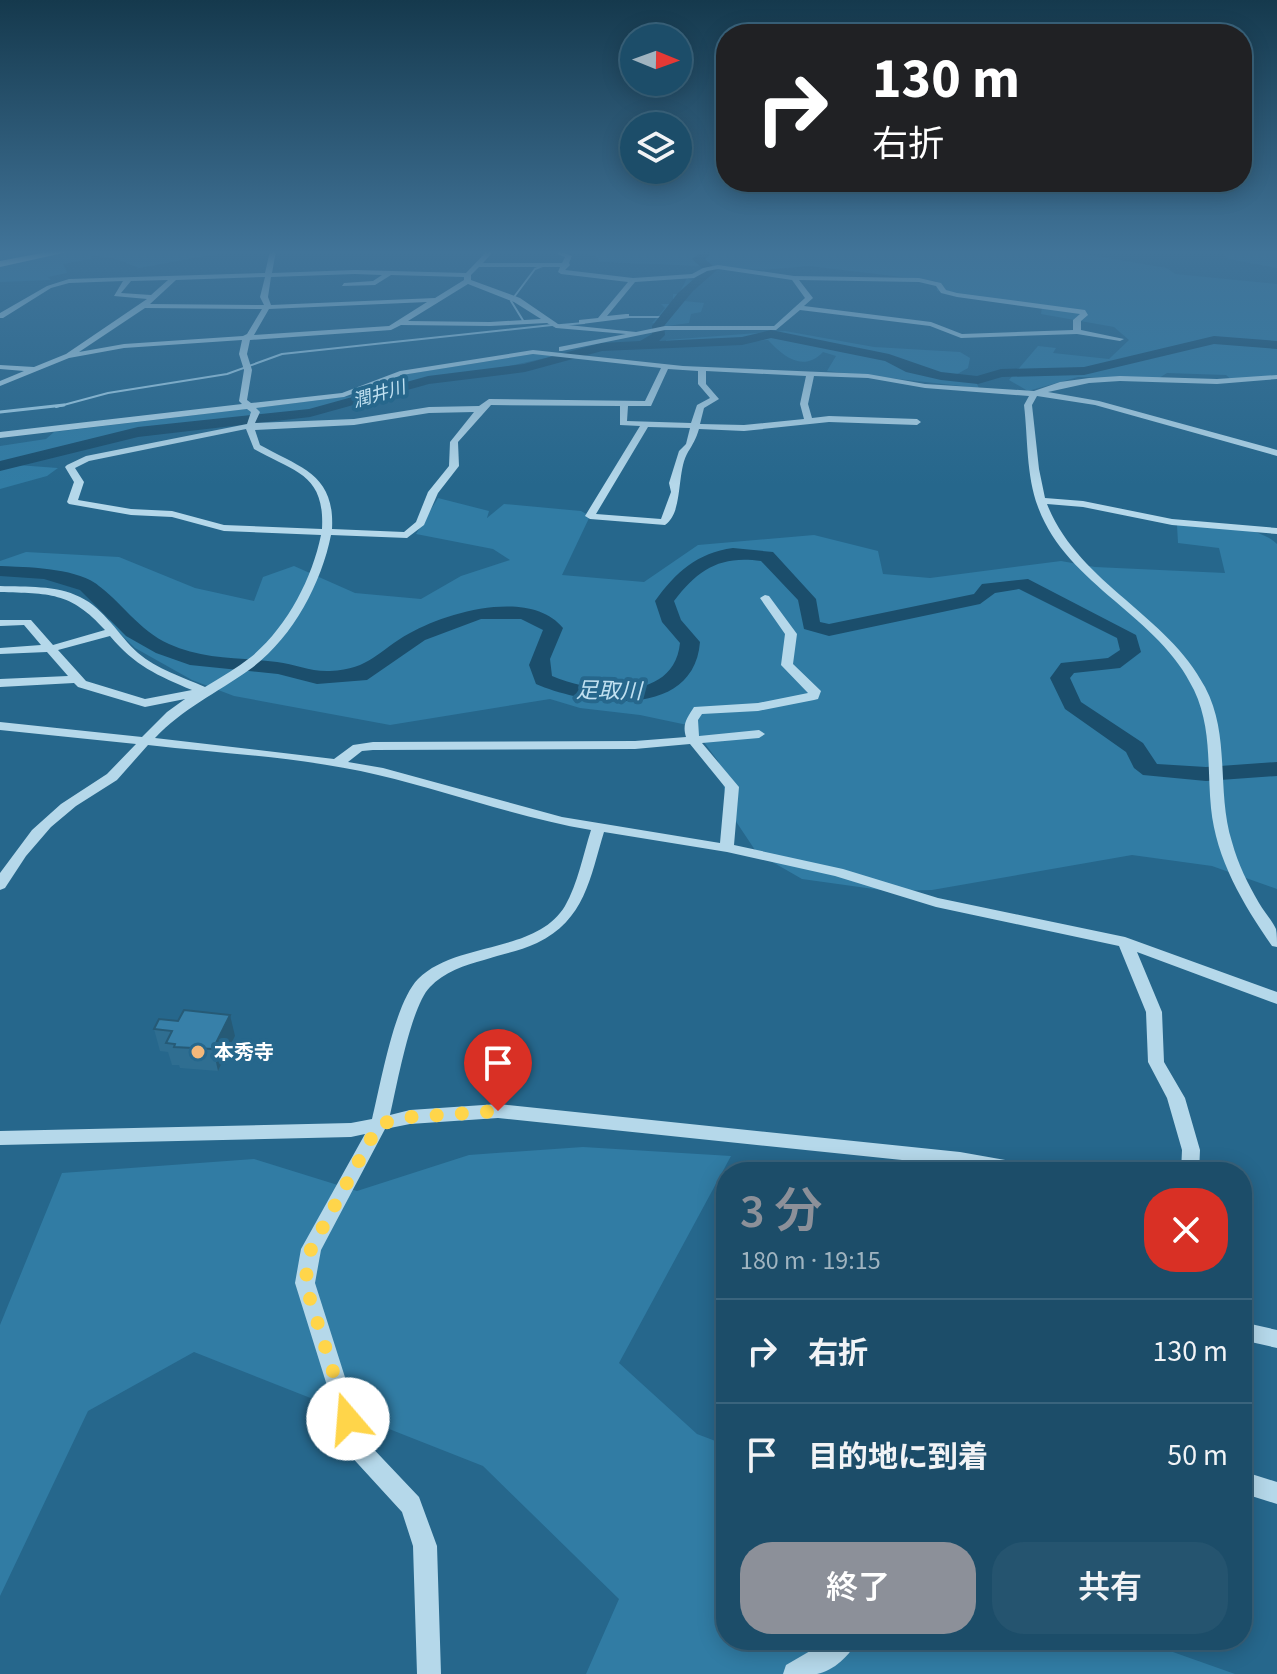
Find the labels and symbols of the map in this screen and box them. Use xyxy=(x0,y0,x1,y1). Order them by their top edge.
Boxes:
north arrow xyxy=(620,24,692,96)
water label: 潤井川 xyxy=(350,374,410,414)
water label: 足取川 xyxy=(576,674,644,708)
pin xyxy=(464,1029,532,1111)
place label: 本秀寺 xyxy=(214,1039,274,1067)
marker: 本秀寺 xyxy=(189,1043,207,1061)
position arrow xyxy=(306,1377,390,1461)

